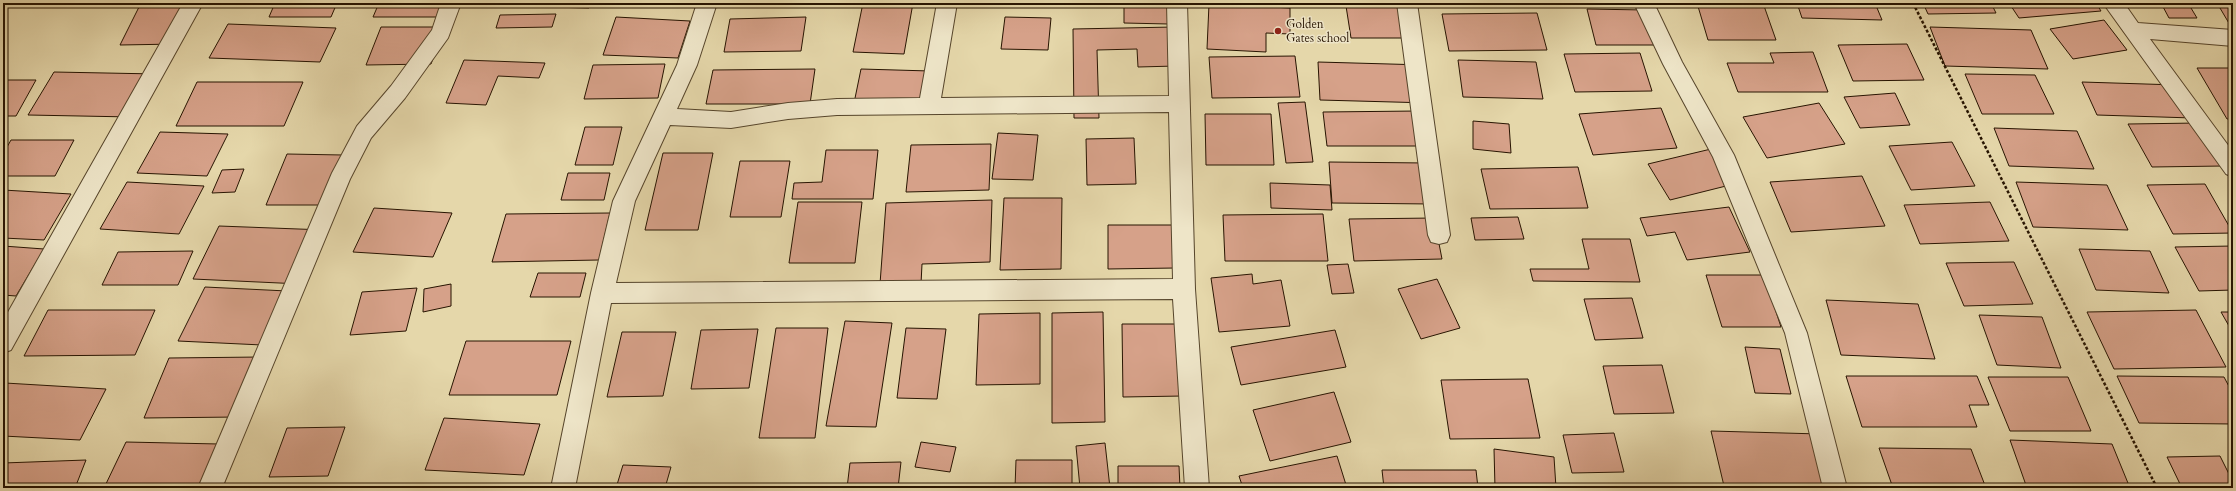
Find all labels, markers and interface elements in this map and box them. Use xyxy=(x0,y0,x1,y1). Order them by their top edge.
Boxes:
place label: Golden Gates school xyxy=(1286,16,1349,46)
marker: Golden Gates school xyxy=(1273,26,1283,36)

